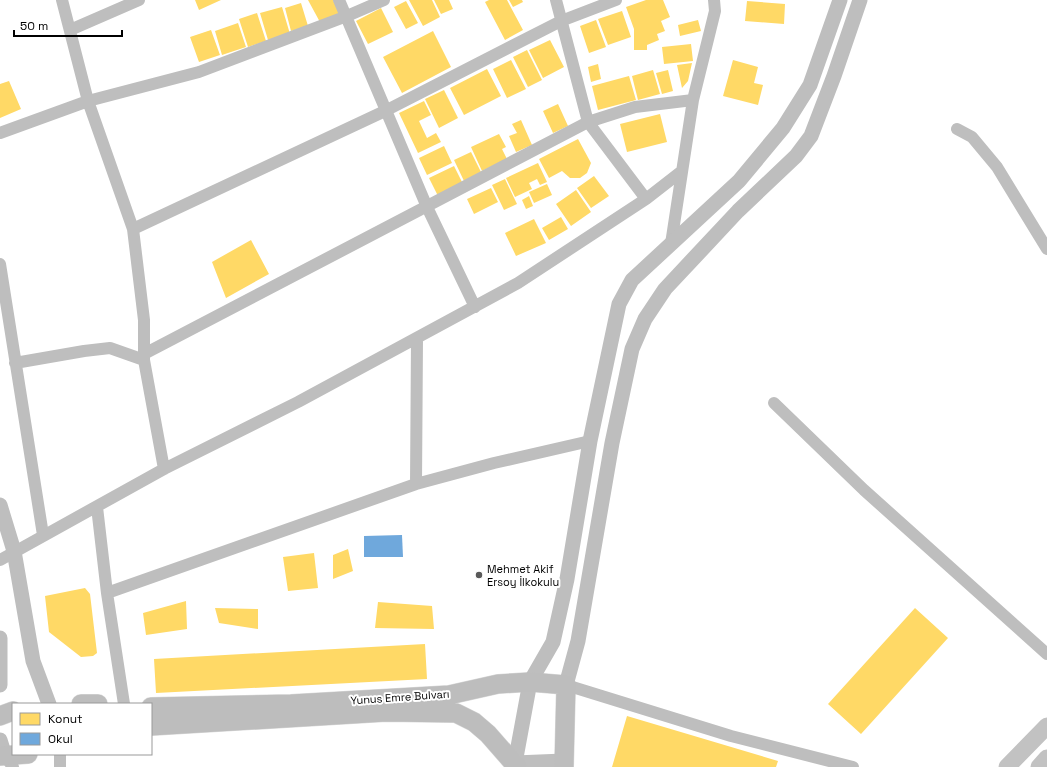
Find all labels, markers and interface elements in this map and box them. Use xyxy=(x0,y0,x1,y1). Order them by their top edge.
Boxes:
scale bar xyxy=(14,12,122,38)
text: 50 m xyxy=(20,18,48,34)
place label: Mehmet Akif Ersoy İlkokulu xyxy=(487,562,559,589)
marker: Mehmet Akif Ersoy İlkokulu xyxy=(474,570,484,580)
street label: Yunus Emre Bulvarı xyxy=(350,687,450,707)
legend xyxy=(12,703,152,755)
text: Konut xyxy=(48,711,83,727)
text: Okul xyxy=(48,731,73,747)

